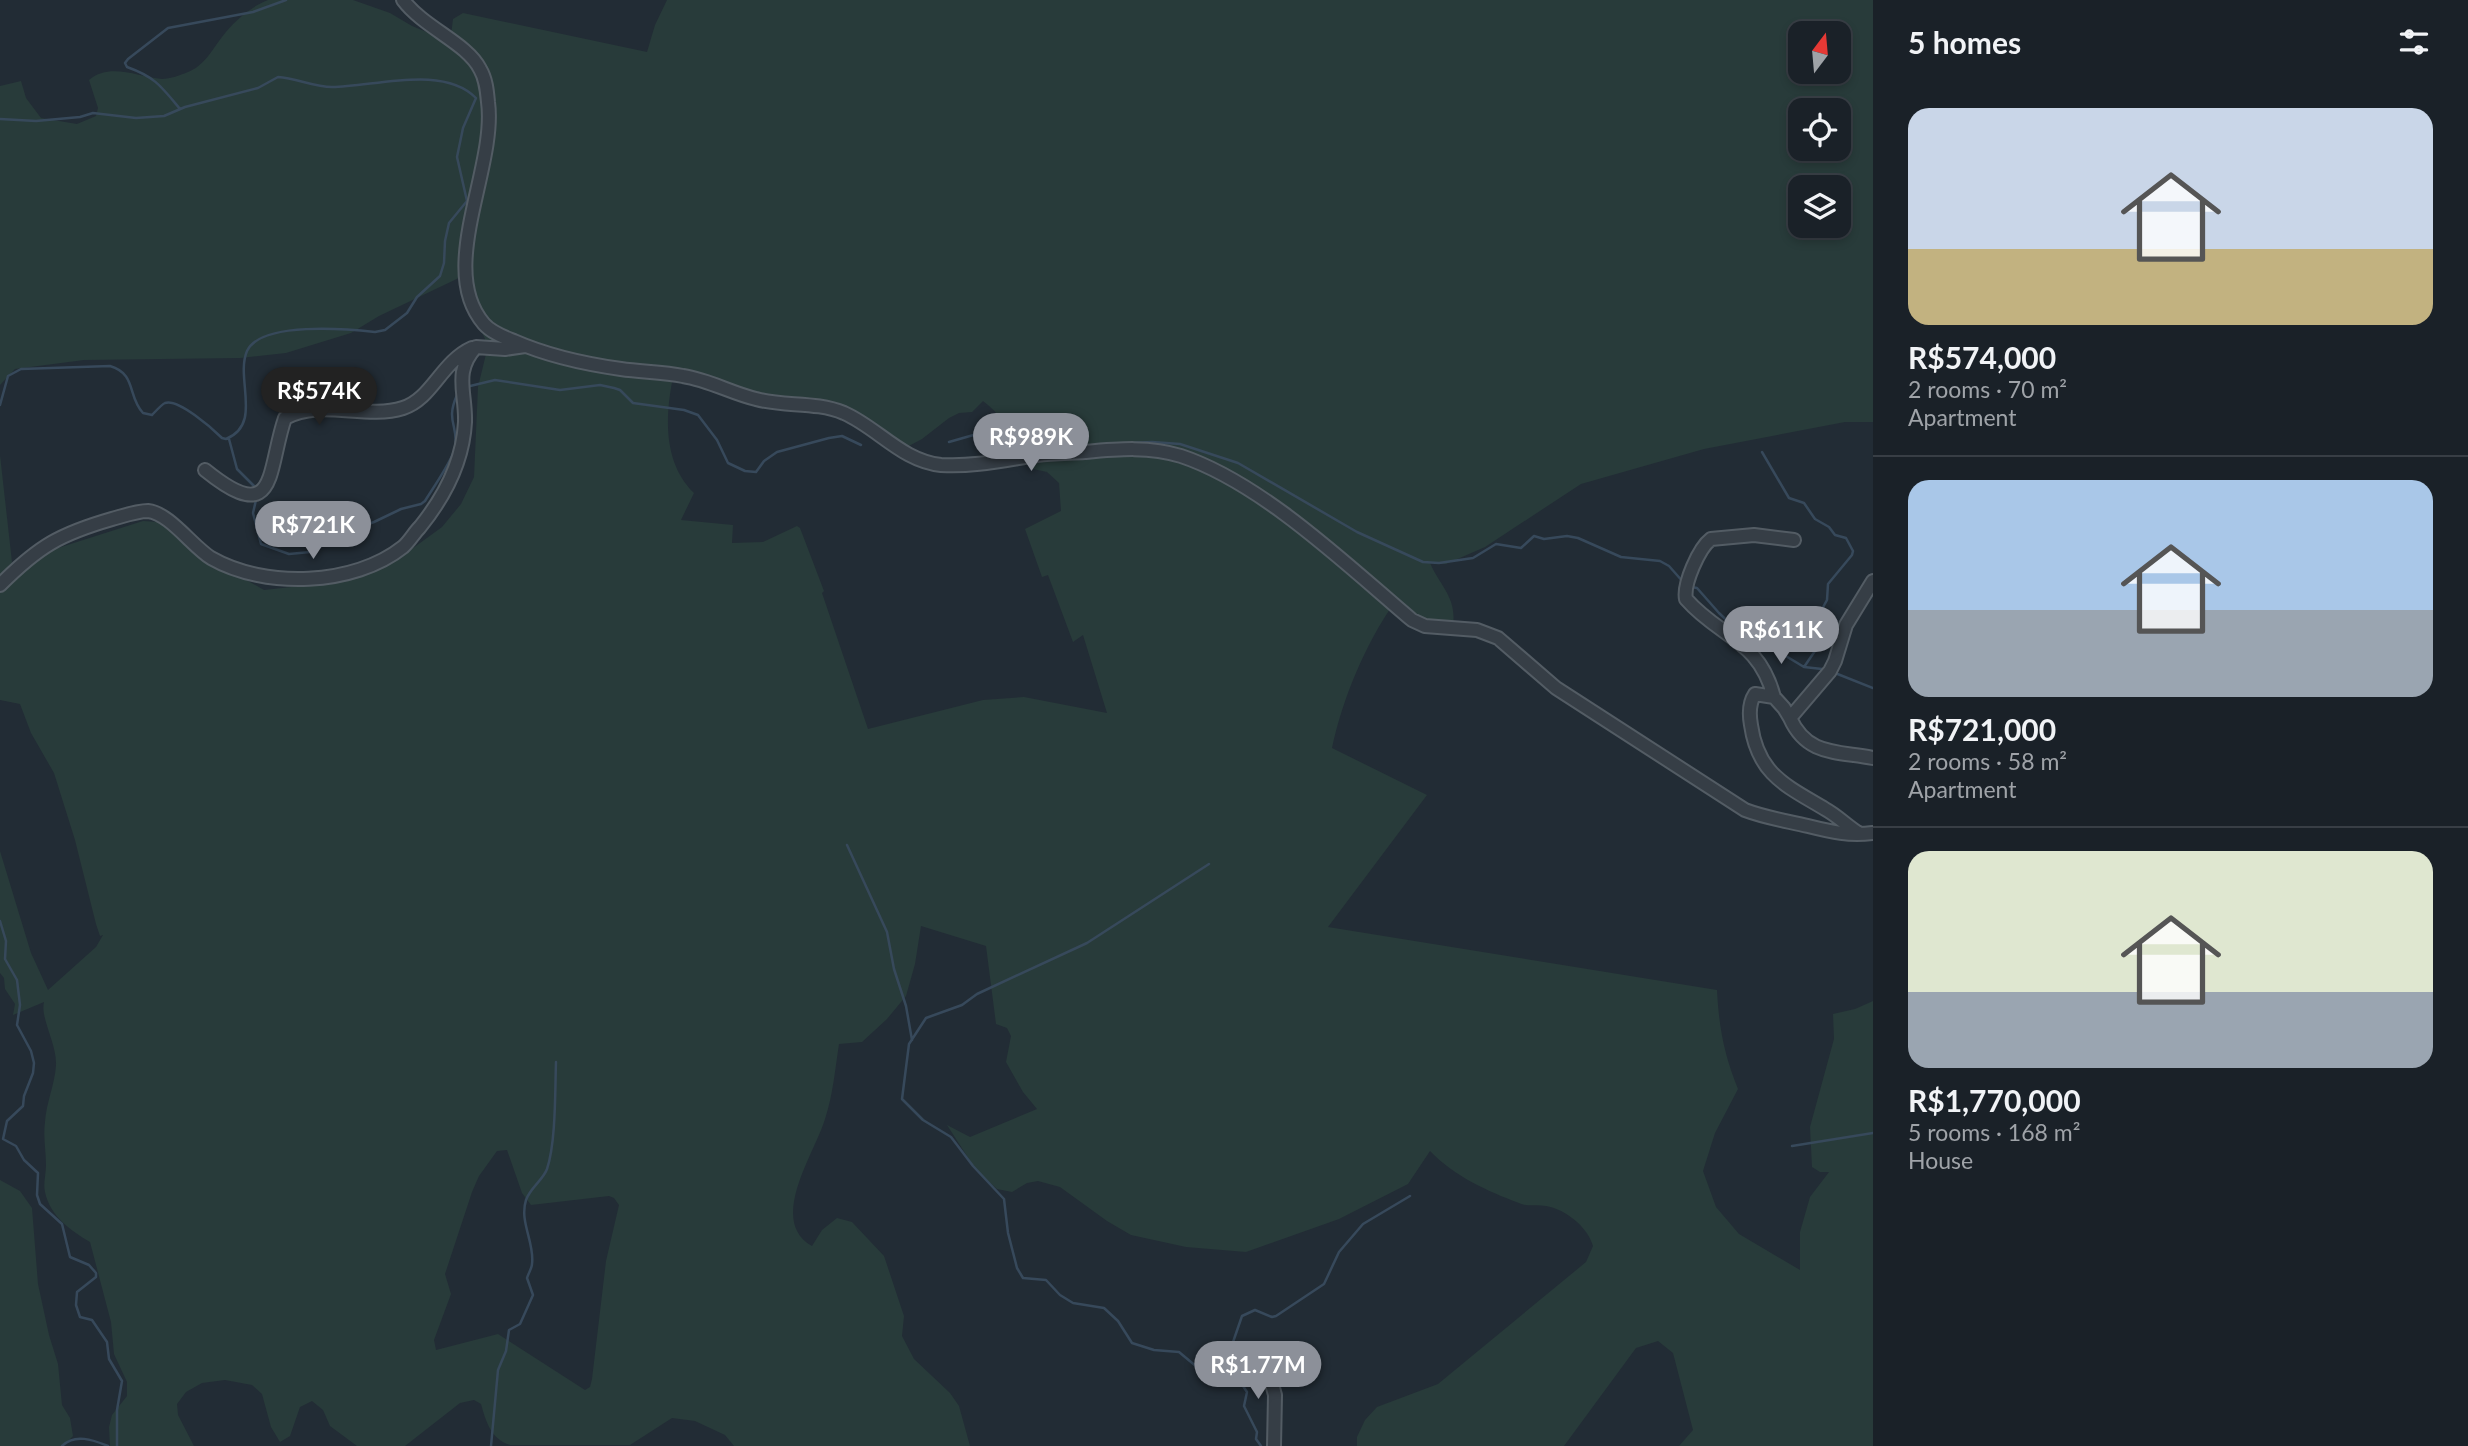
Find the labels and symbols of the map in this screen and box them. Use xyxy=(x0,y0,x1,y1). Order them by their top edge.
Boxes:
north arrow xyxy=(1788,21,1852,84)
pin: R$574K xyxy=(262,368,376,427)
pin: R$989K xyxy=(974,414,1088,473)
pin: R$721K xyxy=(256,502,370,561)
pin: R$611K xyxy=(1724,606,1838,666)
pin: R$1.77M xyxy=(1193,1342,1323,1401)

